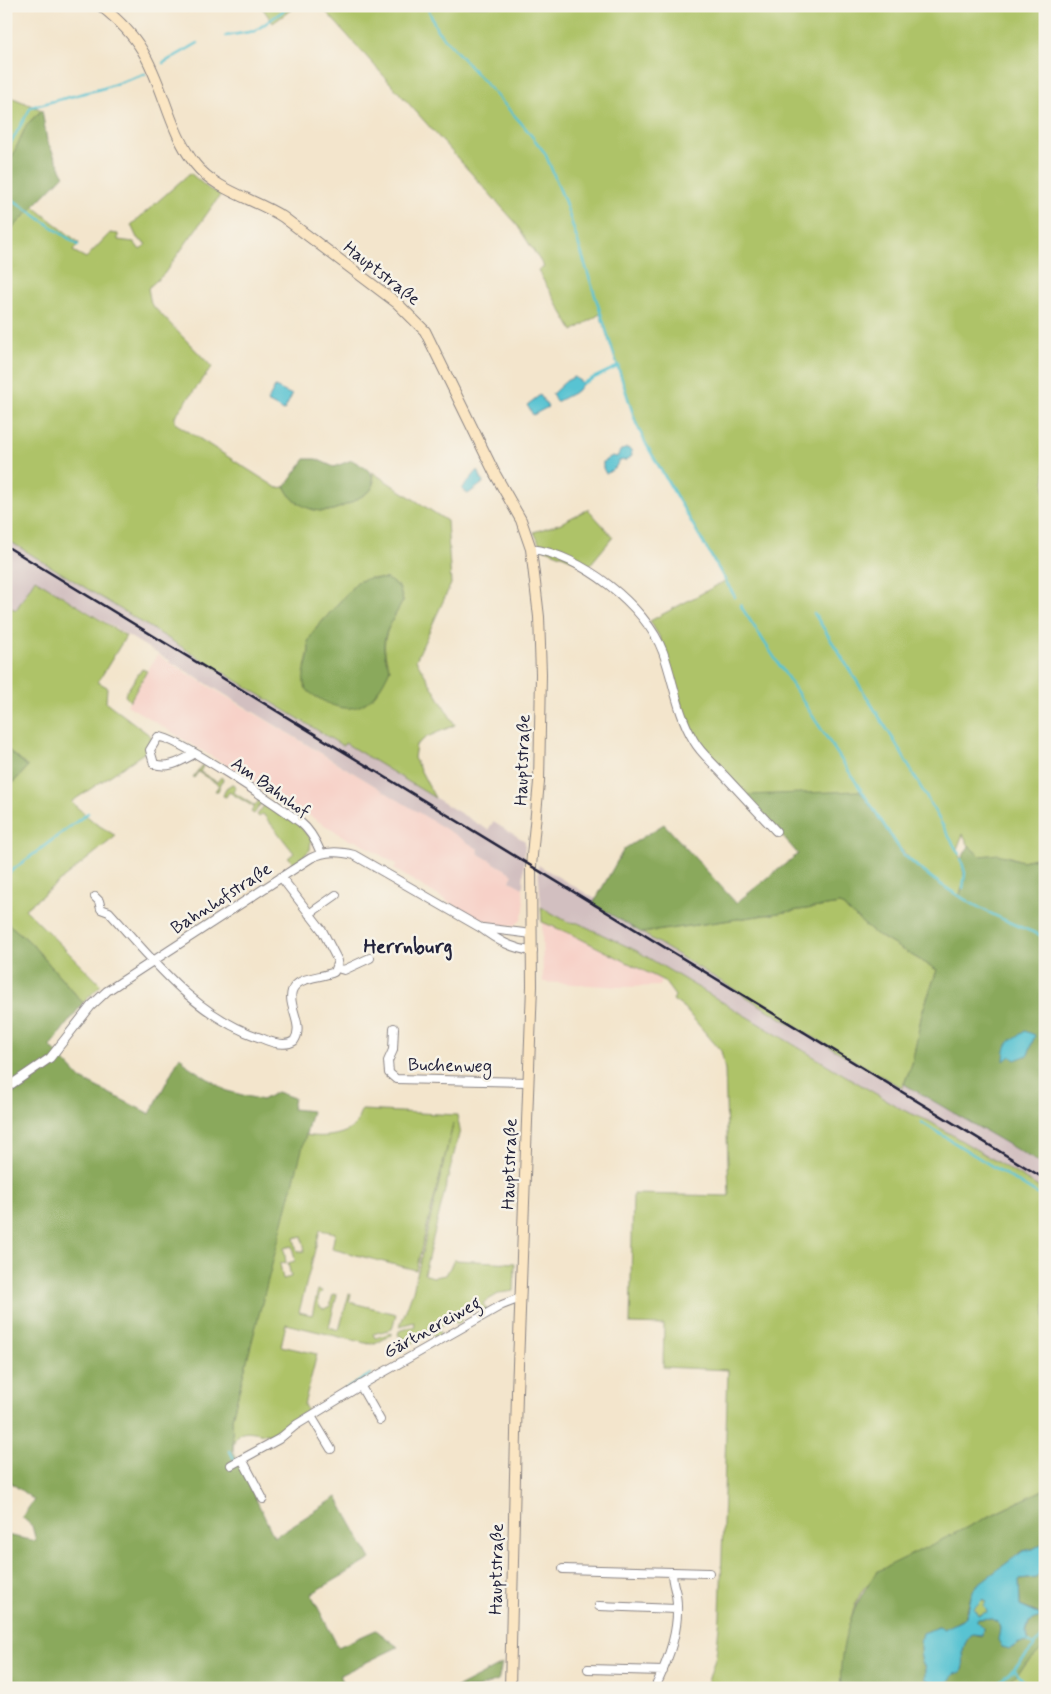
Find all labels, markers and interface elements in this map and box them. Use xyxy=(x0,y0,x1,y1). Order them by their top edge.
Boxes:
street label: Hauptstraße xyxy=(338,236,425,312)
street label: Hauptstraße xyxy=(509,714,537,806)
street label: Am Bahnhof xyxy=(226,752,315,824)
street label: Bahnhofstraße xyxy=(166,857,277,940)
district label: Herrnburg xyxy=(363,934,453,961)
street label: Buchenweg xyxy=(408,1053,492,1080)
street label: Hauptstraße xyxy=(496,1118,524,1210)
street label: Gärtnereiweg xyxy=(380,1291,486,1366)
street label: Hauptstraße xyxy=(484,1523,510,1615)

